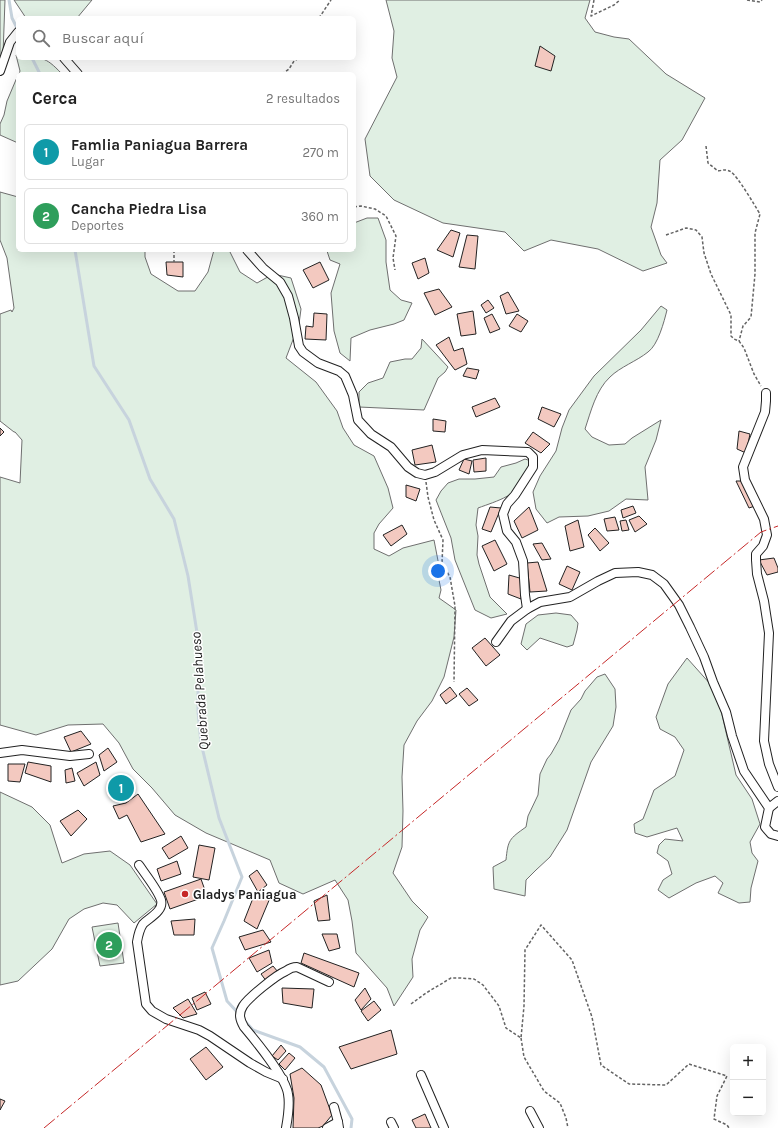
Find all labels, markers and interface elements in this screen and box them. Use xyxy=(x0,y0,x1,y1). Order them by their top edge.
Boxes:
search box xyxy=(16,16,356,60)
icon: search xyxy=(30,27,52,49)
text: Buscar aquí xyxy=(62,29,144,47)
text: Cerca xyxy=(32,88,77,108)
text: 2 resultados xyxy=(266,91,340,106)
text: Famlia Paniagua Barrera xyxy=(71,136,248,154)
text: 1 xyxy=(44,145,48,160)
text: 270 m xyxy=(302,145,339,160)
text: Lugar xyxy=(71,154,104,169)
text: Cancha Piedra Lisa xyxy=(71,200,207,218)
text: 2 xyxy=(42,209,50,224)
text: 360 m xyxy=(301,209,339,224)
text: Deportes xyxy=(71,218,124,233)
your location xyxy=(428,561,448,581)
water label: Quebrada Pelahueso xyxy=(187,631,213,751)
pin: 1 xyxy=(108,773,134,803)
place label: Gladys Paniagua xyxy=(193,887,296,902)
marker: Gladys Paniagua xyxy=(180,889,190,899)
pin: 2 xyxy=(96,930,122,960)
map controls xyxy=(730,1044,766,1116)
button: + xyxy=(730,1044,766,1080)
button: − xyxy=(730,1080,766,1116)

